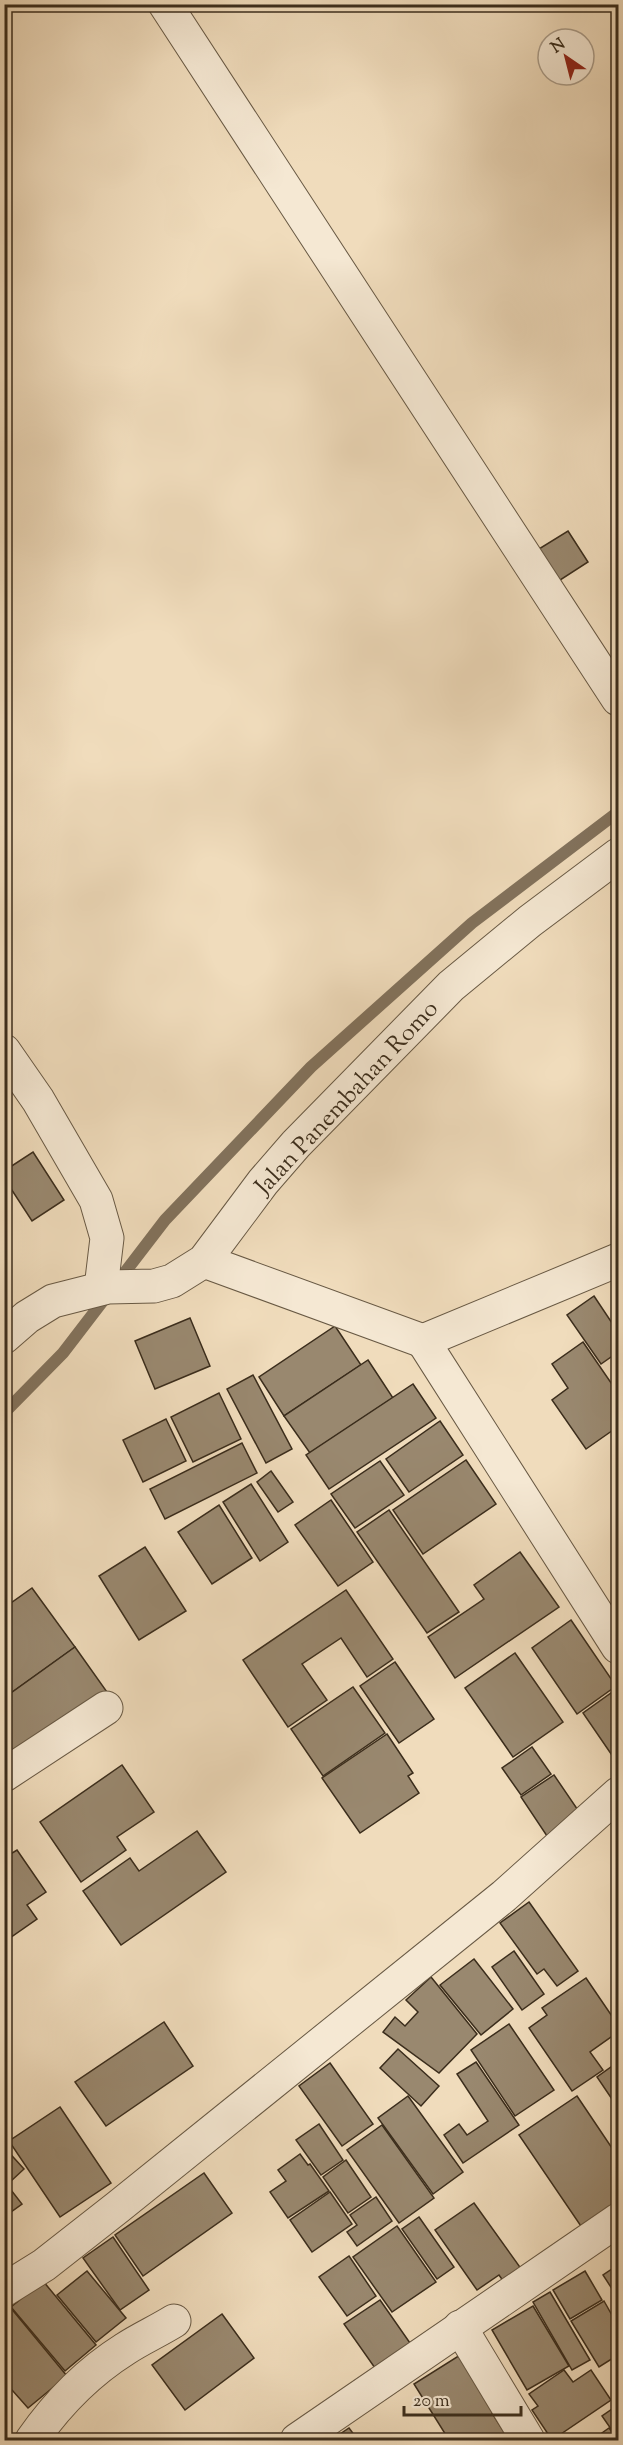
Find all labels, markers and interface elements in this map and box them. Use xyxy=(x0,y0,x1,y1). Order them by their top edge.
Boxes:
north arrow xyxy=(536,27,596,87)
text: N xyxy=(547,34,571,60)
street label: Jalan Panembahan Romo xyxy=(247,993,447,1205)
scale bar xyxy=(404,2379,521,2417)
text: 20 m xyxy=(413,2389,450,2415)

